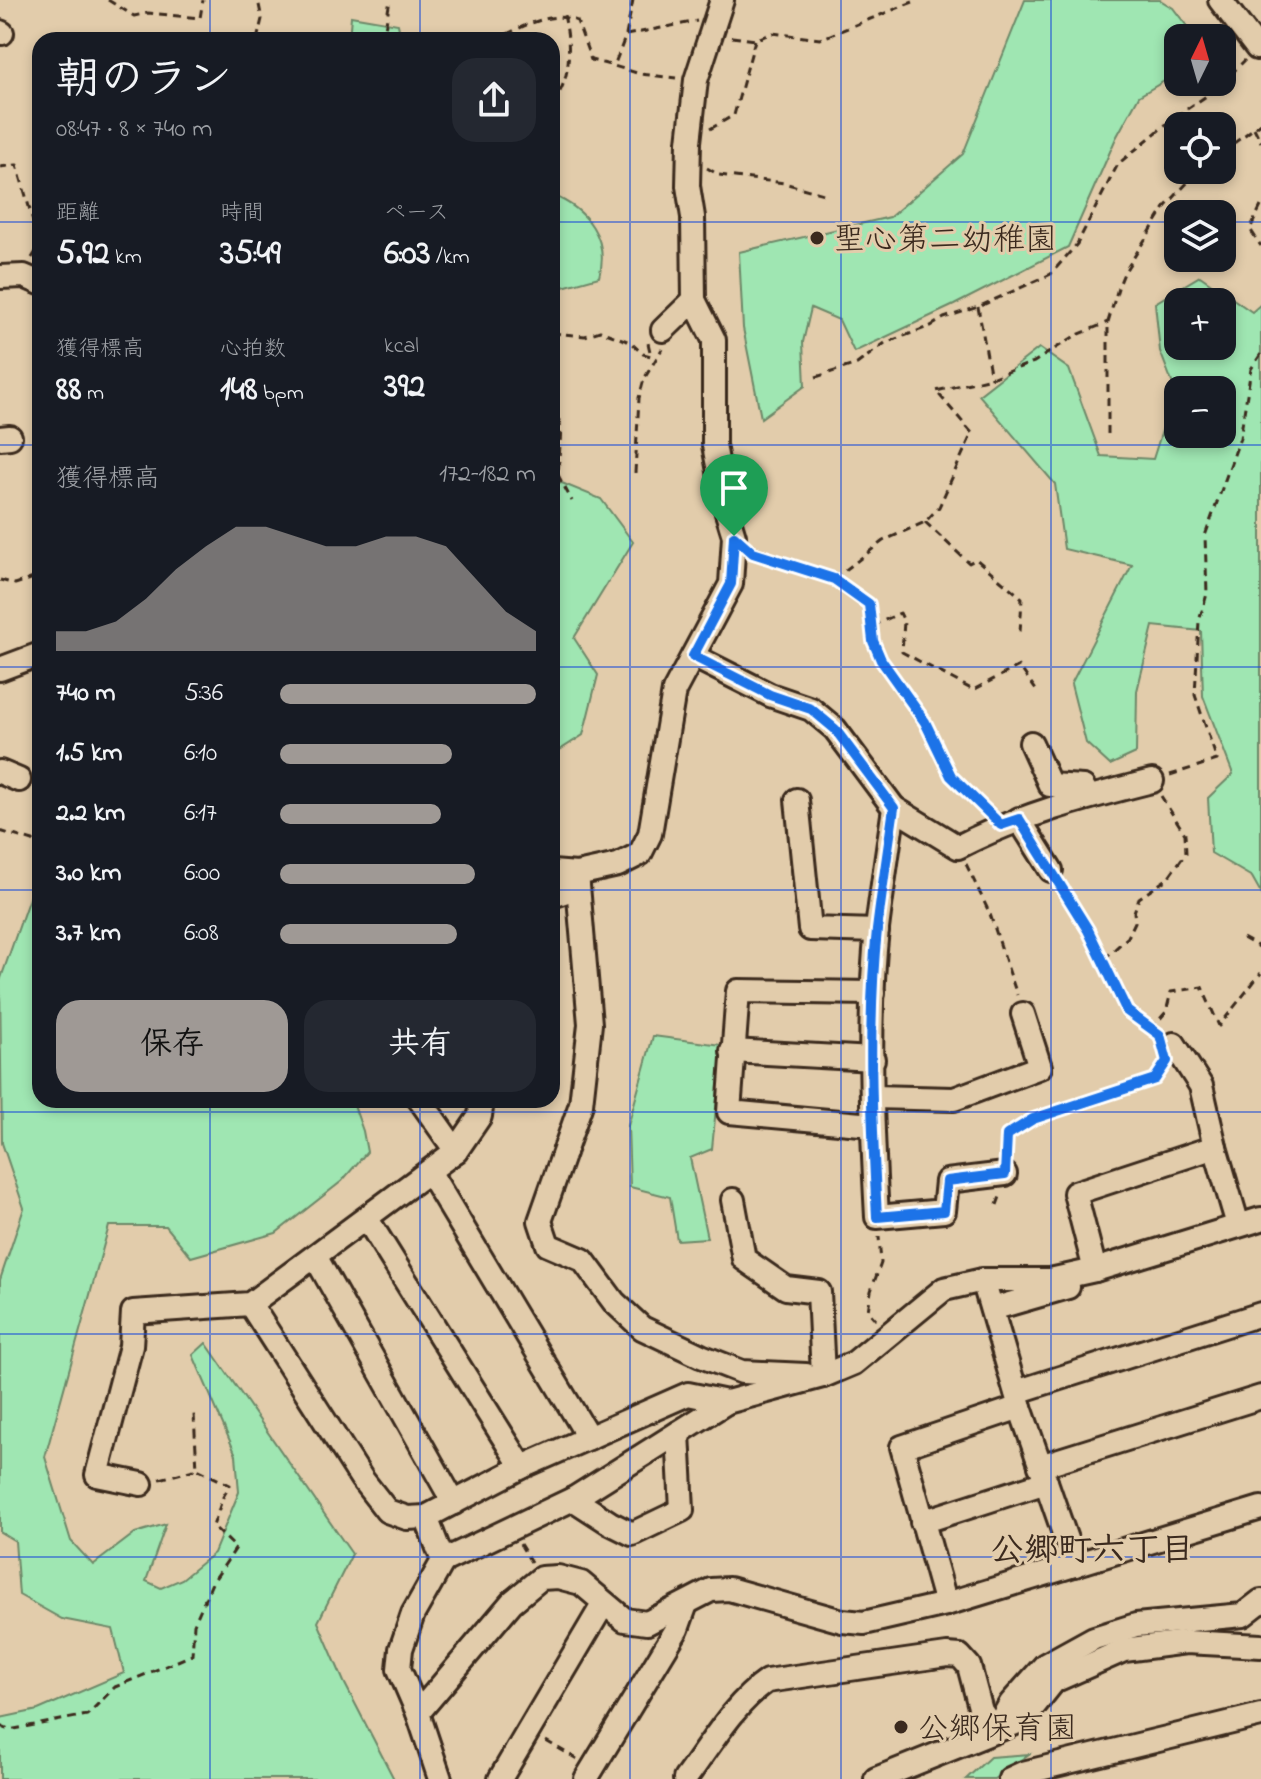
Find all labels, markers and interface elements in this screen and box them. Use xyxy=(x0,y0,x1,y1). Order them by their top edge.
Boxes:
north arrow xyxy=(1164,24,1236,96)
map controls xyxy=(1164,24,1236,448)
text: 朝のラン xyxy=(56,49,232,113)
button: share xyxy=(452,58,536,142)
text: 08:47 · 8 × 740 m xyxy=(56,111,212,149)
button: locate xyxy=(1164,112,1236,184)
text: 距離 xyxy=(56,198,100,230)
text: 時間 xyxy=(220,198,264,230)
text: ペース xyxy=(384,198,449,230)
button: layers xyxy=(1164,200,1236,272)
place label: 聖心第二幼稚園 xyxy=(833,218,1057,265)
marker: 聖心第二幼稚園 xyxy=(808,229,826,247)
text: 5.92 xyxy=(56,230,110,280)
text: 35:49 xyxy=(220,230,281,280)
text: 6:03 xyxy=(384,230,431,280)
text: km xyxy=(110,242,142,274)
text: /km xyxy=(431,242,470,274)
button: + xyxy=(1164,288,1236,360)
text: kcal xyxy=(384,331,419,363)
text: 獲得標高 xyxy=(56,334,144,366)
text: 心拍数 xyxy=(220,334,286,366)
text: 392 xyxy=(384,363,425,413)
text: 88 xyxy=(56,366,82,416)
text: 148 xyxy=(220,366,258,416)
button: − xyxy=(1164,376,1236,448)
text: m xyxy=(82,378,104,410)
text: bpm xyxy=(258,378,304,410)
pin xyxy=(700,454,768,536)
text: 172–182 m xyxy=(439,456,536,494)
text: 獲得標高 xyxy=(56,461,160,499)
icon: arrive xyxy=(712,466,756,510)
text: 740 m xyxy=(56,675,115,713)
text: 5:36 xyxy=(184,675,223,713)
text: 1.5 km xyxy=(56,735,123,773)
text: 6:10 xyxy=(184,735,217,773)
text: 2.2 km xyxy=(56,795,125,833)
text: 6:17 xyxy=(184,795,217,833)
text: 3.0 km xyxy=(56,855,121,893)
text: 6:00 xyxy=(184,855,220,893)
text: 3.7 km xyxy=(56,915,121,953)
text: 6:08 xyxy=(184,915,219,953)
button: 保存 xyxy=(56,1000,288,1092)
button: 共有 xyxy=(304,1000,536,1092)
district label: 公郷町六丁目 xyxy=(990,1527,1194,1577)
place label: 公郷保育園 xyxy=(917,1707,1077,1754)
marker: 公郷保育園 xyxy=(892,1718,910,1736)

